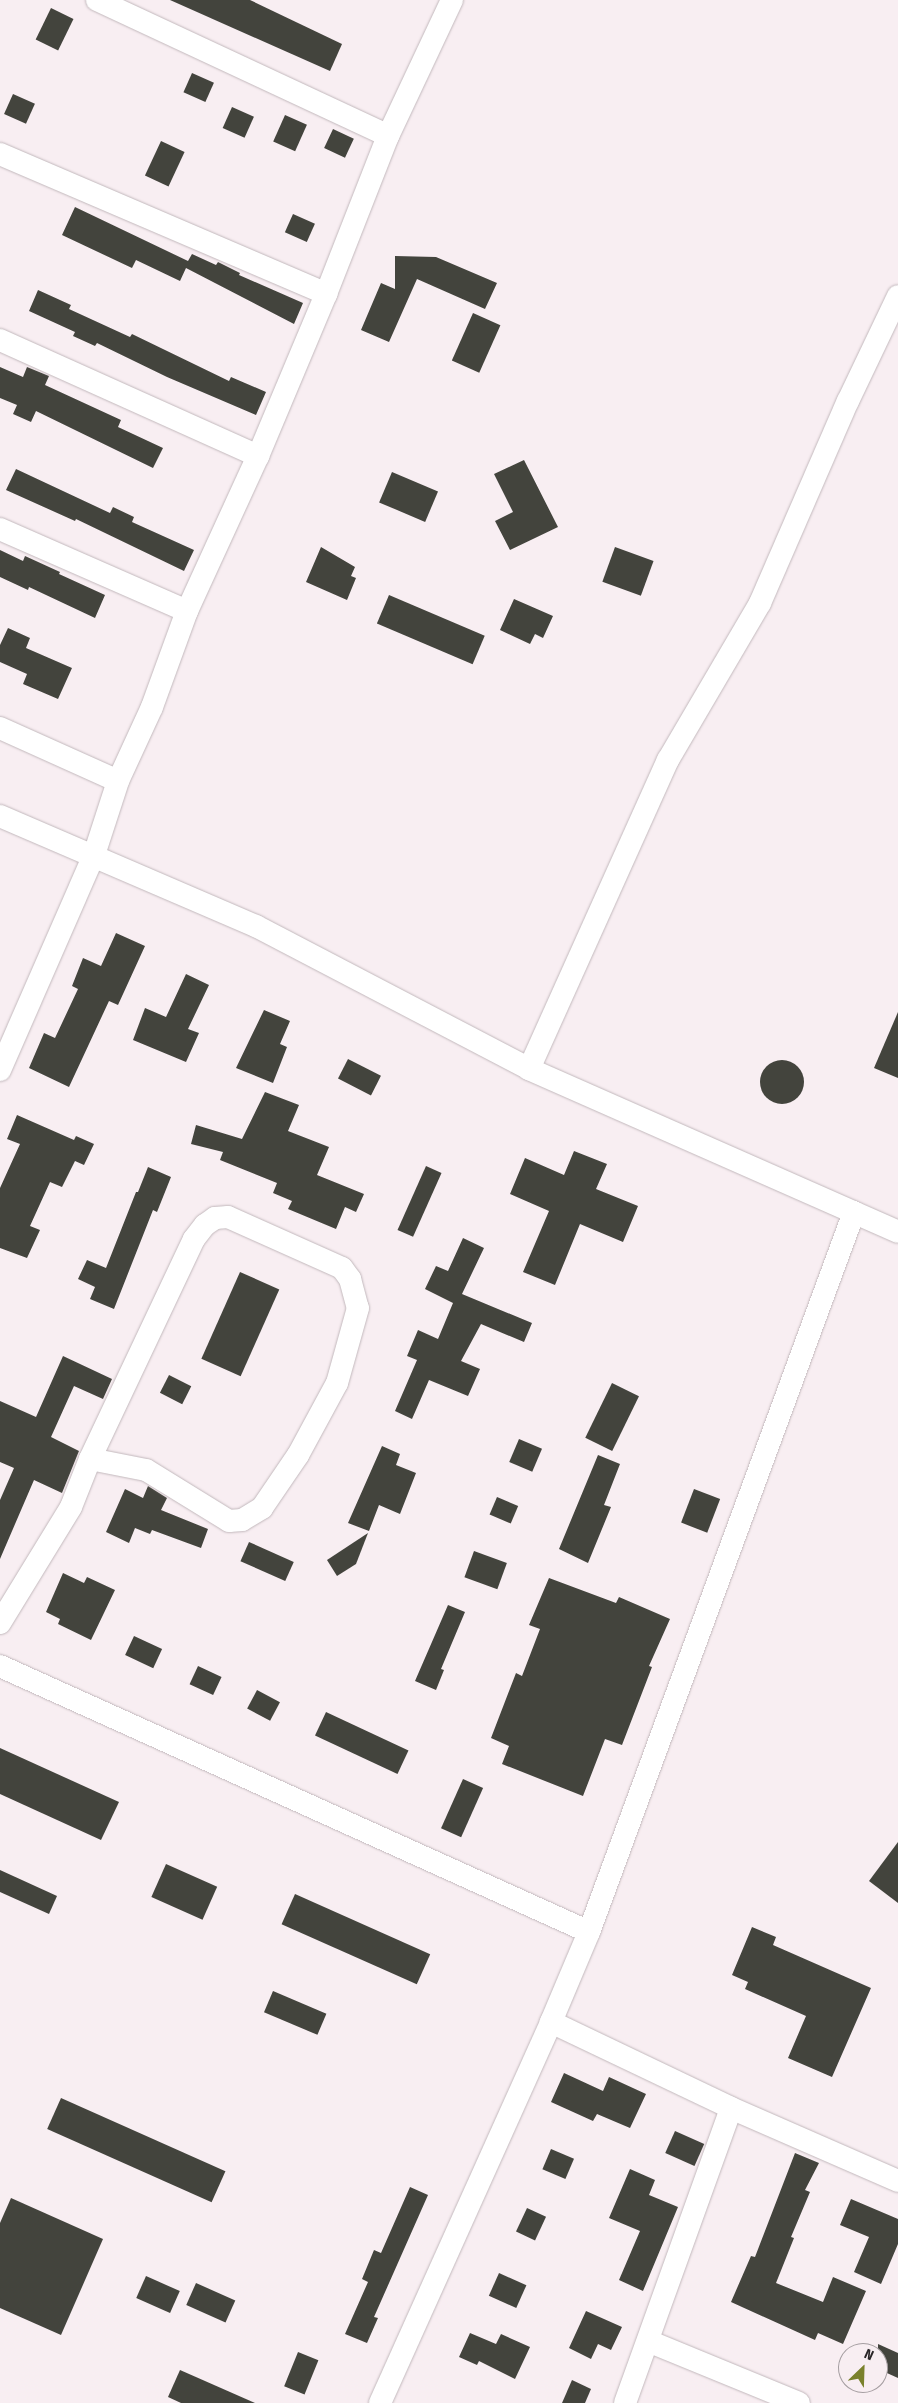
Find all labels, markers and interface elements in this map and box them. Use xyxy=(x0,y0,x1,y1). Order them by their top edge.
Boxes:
north arrow xyxy=(838,2343,888,2393)
text: N xyxy=(862,2345,876,2364)

